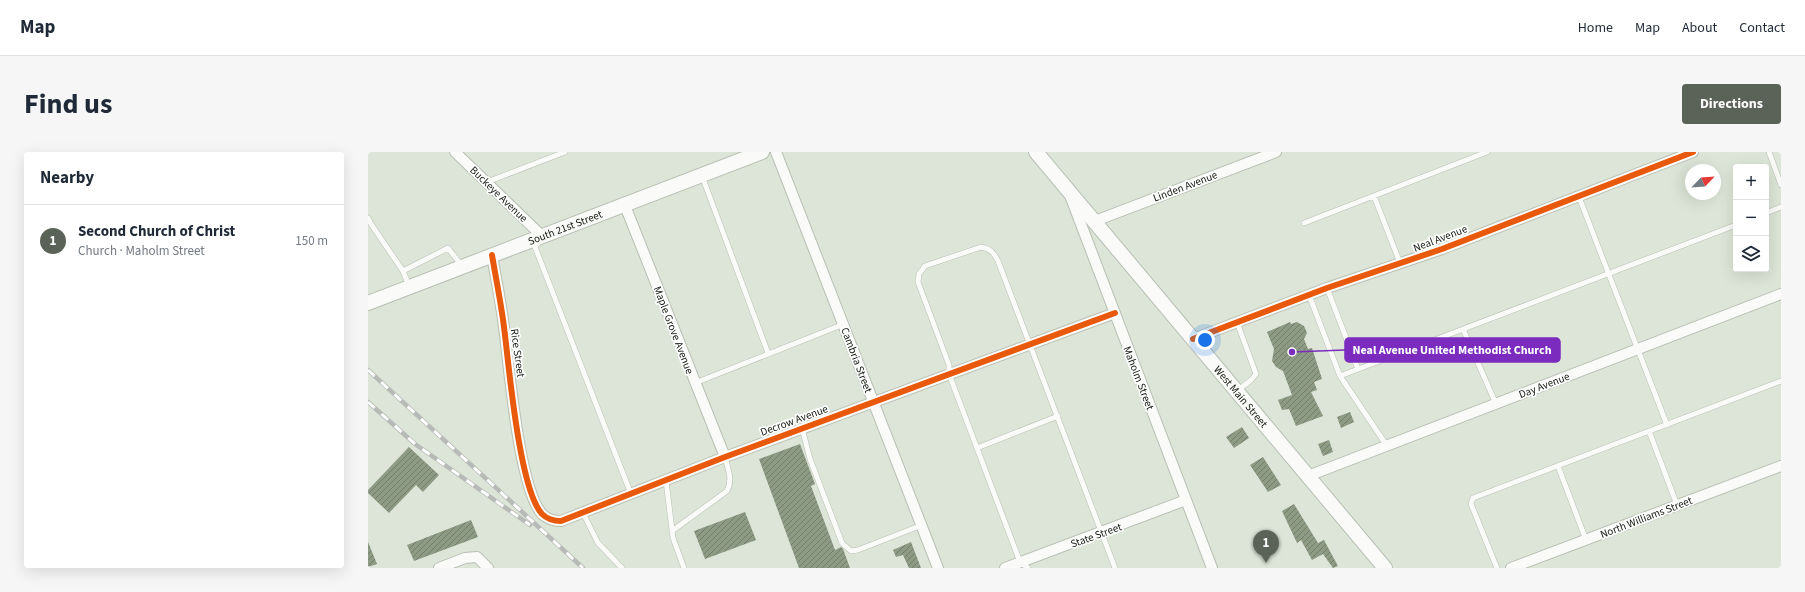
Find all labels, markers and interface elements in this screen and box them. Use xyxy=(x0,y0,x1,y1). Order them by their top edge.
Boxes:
text: Map xyxy=(20,14,55,41)
text: Home xyxy=(1578,18,1613,38)
text: Map xyxy=(1635,18,1660,38)
text: About xyxy=(1682,18,1717,38)
text: Contact xyxy=(1739,18,1785,38)
text: Find us xyxy=(24,84,112,124)
button: Directions xyxy=(1682,84,1781,124)
street label: Buckeye Avenue xyxy=(467,163,531,226)
north arrow xyxy=(1685,164,1721,200)
map controls xyxy=(1733,164,1769,272)
button: + xyxy=(1733,164,1769,200)
text: Nearby xyxy=(40,166,94,190)
street label: Linden Avenue xyxy=(1151,167,1220,206)
button: − xyxy=(1733,200,1769,236)
street label: South 21st Street xyxy=(526,207,605,249)
text: Second Church of Christ xyxy=(78,221,235,242)
street label: Neal Avenue xyxy=(1411,221,1470,256)
text: 1 xyxy=(50,232,56,250)
text: 150 m xyxy=(295,232,328,250)
button: layers xyxy=(1733,236,1769,272)
text: Church · Maholm Street xyxy=(78,242,205,260)
street label: Maple Grove Avenue xyxy=(650,284,697,377)
street label: Cambria Street xyxy=(837,325,876,395)
street label: Rice Street xyxy=(507,328,528,379)
your location xyxy=(1195,330,1215,350)
callout: Neal Avenue United Methodist Church xyxy=(1345,338,1560,362)
text: Neal Avenue United Methodist Church xyxy=(1353,342,1552,359)
street label: Maholm Street xyxy=(1119,344,1158,412)
street label: West Main Street xyxy=(1210,363,1271,431)
street label: Day Avenue xyxy=(1516,369,1572,402)
street label: Decrow Avenue xyxy=(758,401,831,440)
street label: North Williams Street xyxy=(1598,493,1695,542)
street label: State Street xyxy=(1069,519,1124,552)
pin: 1 xyxy=(1253,530,1279,563)

